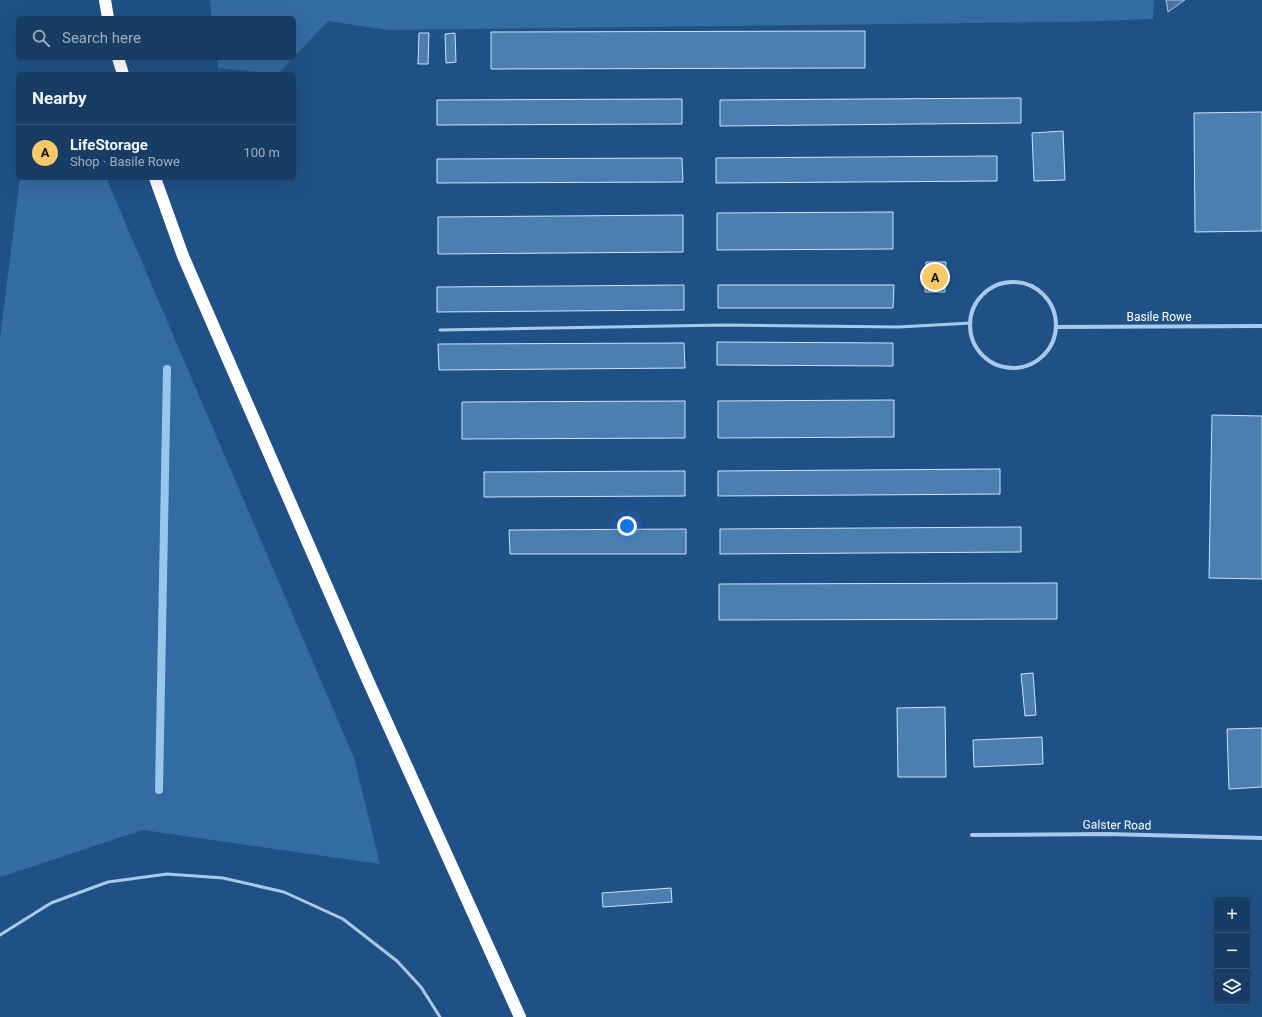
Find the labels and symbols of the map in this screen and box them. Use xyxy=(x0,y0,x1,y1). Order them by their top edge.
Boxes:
pin: A xyxy=(922,262,948,292)
street label: Basile Rowe xyxy=(1127,310,1192,324)
your location xyxy=(617,516,637,536)
street label: Galster Road xyxy=(1083,817,1151,833)

